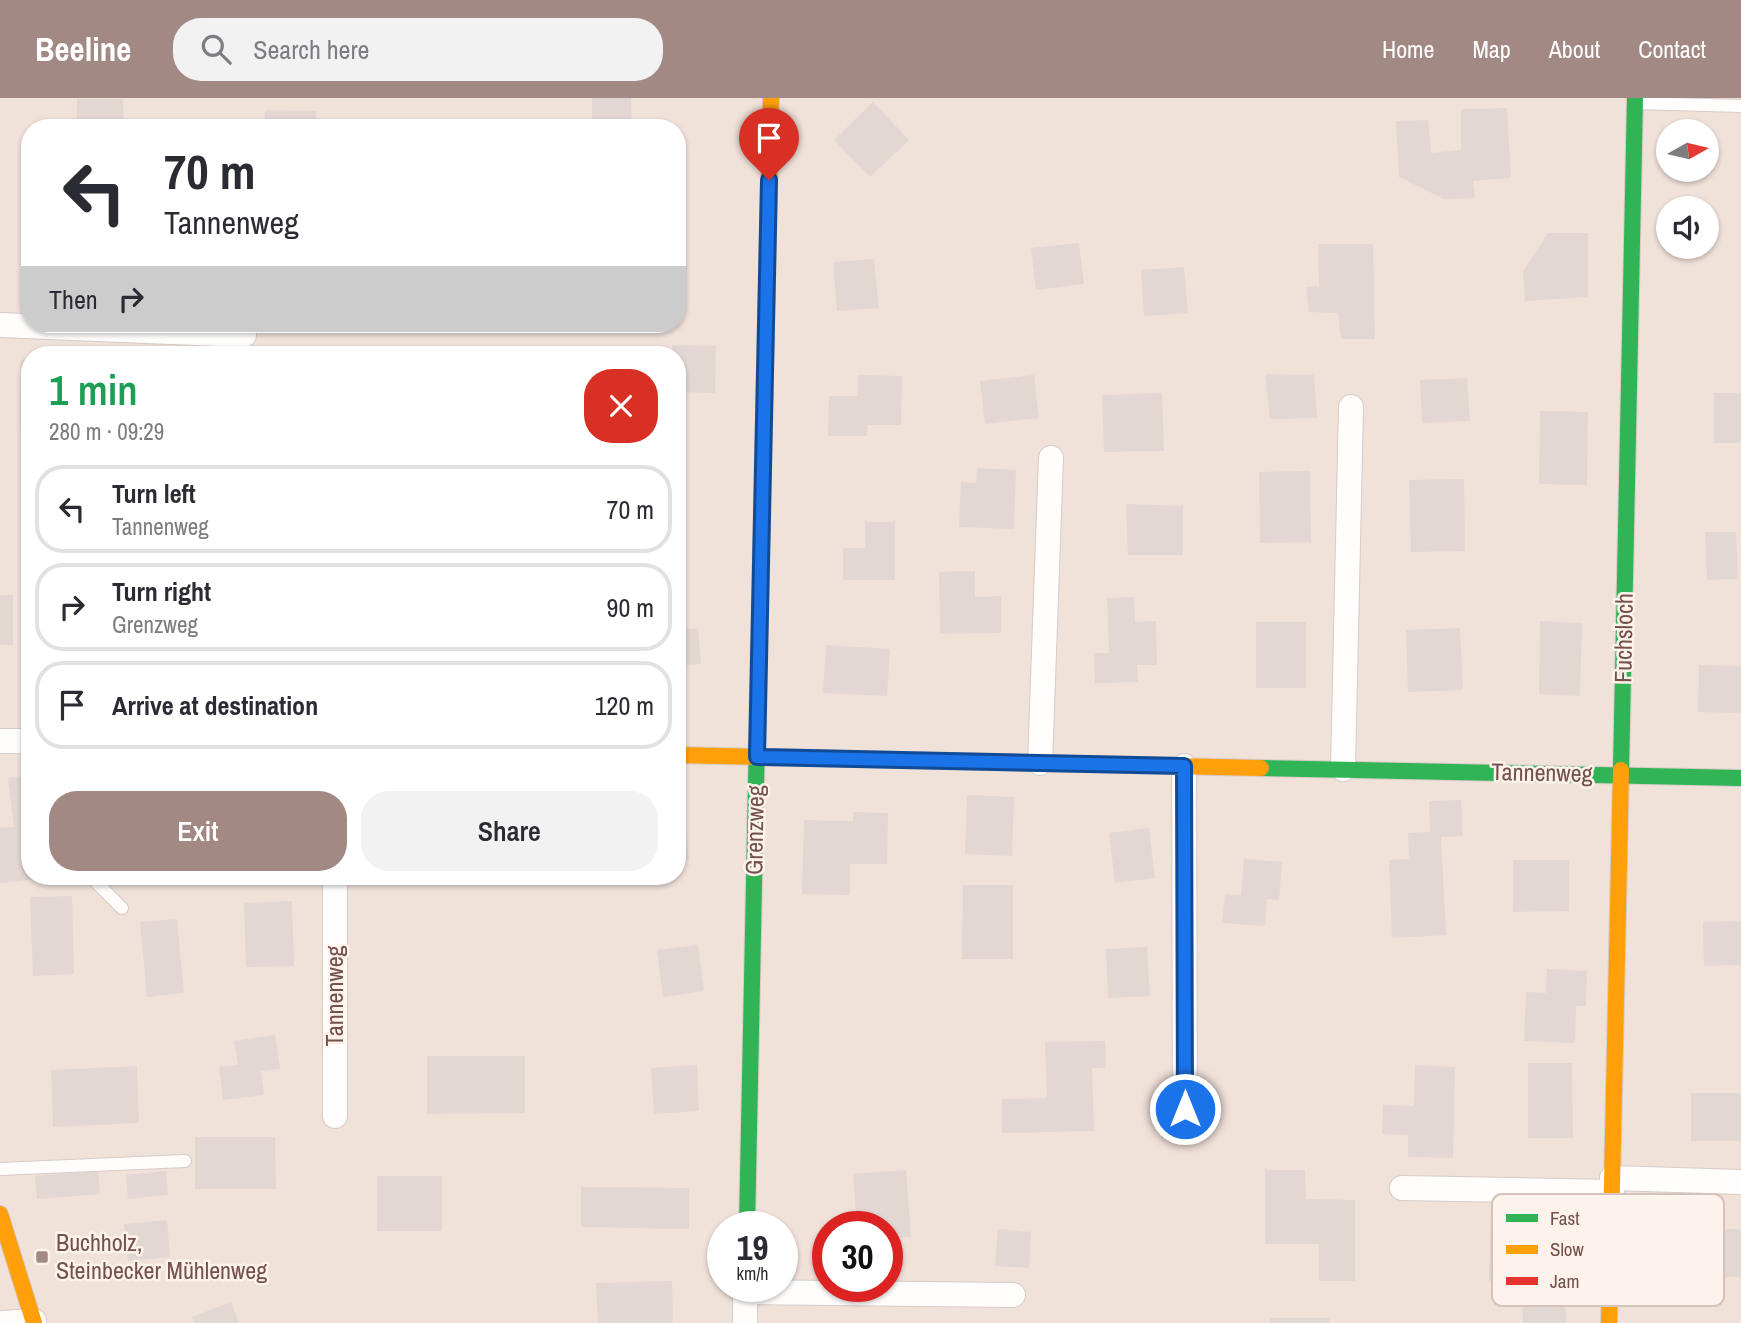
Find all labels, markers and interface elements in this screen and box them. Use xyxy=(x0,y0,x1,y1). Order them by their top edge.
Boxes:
search box xyxy=(173,18,663,81)
text: Beeline xyxy=(35,27,131,71)
icon: search xyxy=(197,30,235,68)
text: Search here xyxy=(253,32,369,67)
text: Home xyxy=(1382,33,1434,65)
text: Map xyxy=(1472,33,1511,65)
text: About xyxy=(1549,33,1600,65)
text: Contact xyxy=(1638,33,1706,65)
pin xyxy=(739,108,799,180)
icon: arrive xyxy=(750,119,788,157)
north arrow xyxy=(1656,119,1718,182)
map controls xyxy=(1656,119,1719,259)
text: 70 m xyxy=(164,138,256,204)
icon: left xyxy=(49,147,140,238)
button: sound xyxy=(1656,196,1719,259)
text: Tannenweg xyxy=(164,201,299,244)
icon: right xyxy=(112,280,150,318)
text: Then xyxy=(49,282,98,317)
text: 1 min xyxy=(49,362,138,418)
button: close xyxy=(584,369,658,443)
text: 280 m · 09:29 xyxy=(49,416,164,447)
text: Turn left xyxy=(112,476,196,511)
icon: left xyxy=(53,490,91,528)
text: 70 m xyxy=(607,492,654,527)
text: Tannenweg xyxy=(112,511,209,542)
text: Turn right xyxy=(112,574,211,609)
icon: right xyxy=(53,588,91,626)
text: 90 m xyxy=(607,590,654,625)
street label: Fuchsloch xyxy=(1606,593,1640,683)
text: Grenzweg xyxy=(112,609,198,640)
icon: arrive xyxy=(53,686,91,724)
text: Arrive at destination xyxy=(112,688,318,723)
text: 120 m xyxy=(595,688,654,723)
street label: Tannenweg xyxy=(1491,755,1593,789)
street label: Grenzweg xyxy=(737,785,771,875)
button: Exit xyxy=(49,791,347,871)
button: Share xyxy=(361,791,658,871)
street label: Tannenweg xyxy=(318,945,350,1047)
position arrow xyxy=(1148,1072,1222,1146)
legend xyxy=(1492,1194,1724,1306)
text: Fast xyxy=(1550,1205,1580,1231)
speed limit sign: 30 xyxy=(812,1211,903,1302)
text: 19 xyxy=(737,1224,768,1271)
place label: Buchholz, Steinbecker Mühlenweg xyxy=(56,1226,267,1286)
text: Slow xyxy=(1550,1236,1585,1262)
marker: Buchholz, Steinbecker Mühlenweg xyxy=(34,1249,50,1265)
text: km/h xyxy=(737,1261,769,1286)
text: Jam xyxy=(1550,1268,1579,1294)

